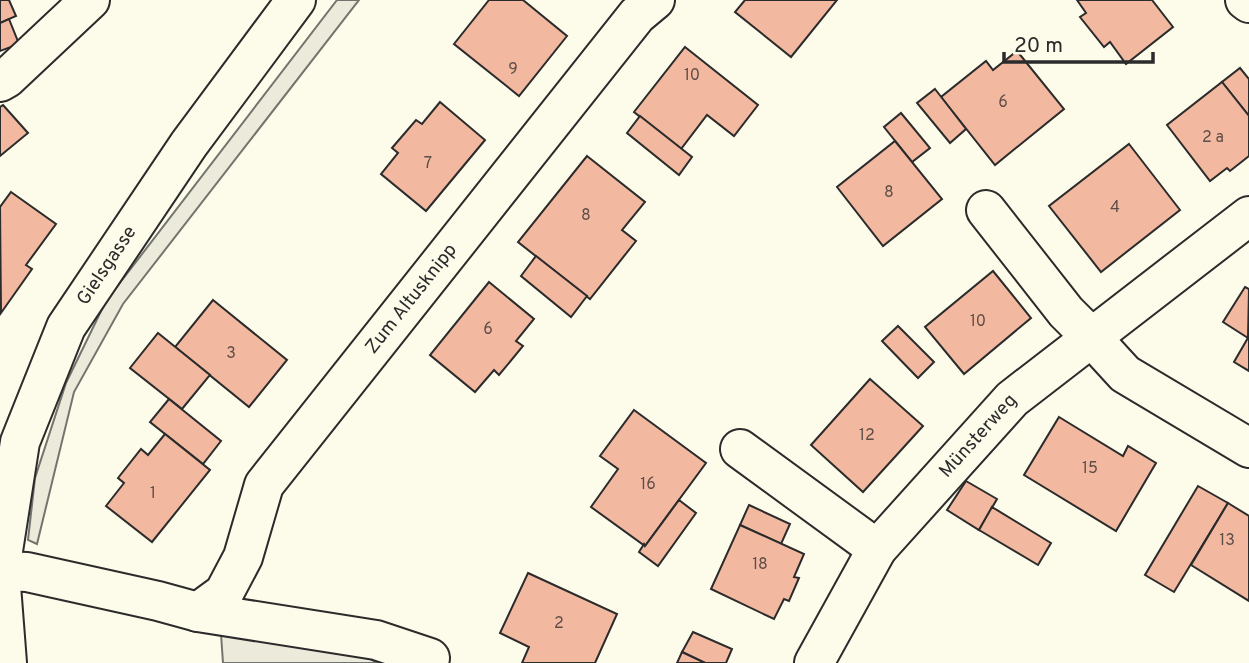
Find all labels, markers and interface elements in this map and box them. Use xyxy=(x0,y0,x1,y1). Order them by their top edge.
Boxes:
scale bar xyxy=(1004,21,1153,65)
text: 20 m xyxy=(1014,33,1063,60)
house number: 9 xyxy=(508,60,518,80)
house number: 10 xyxy=(684,66,700,86)
house number: 6 xyxy=(998,93,1008,113)
house number: 2 a xyxy=(1202,128,1224,148)
house number: 7 xyxy=(424,154,432,174)
house number: 8 xyxy=(884,183,894,203)
house number: 4 xyxy=(1110,198,1120,218)
house number: 8 xyxy=(581,206,591,226)
street label: Gielsgasse xyxy=(72,222,142,310)
street label: Zum Altusknipp xyxy=(360,239,463,359)
house number: 10 xyxy=(970,312,986,332)
house number: 6 xyxy=(483,320,493,340)
house number: 3 xyxy=(226,344,236,364)
street label: Münsterweg xyxy=(934,389,1023,483)
house number: 12 xyxy=(859,426,875,446)
house number: 15 xyxy=(1082,459,1098,479)
house number: 16 xyxy=(640,475,656,495)
house number: 1 xyxy=(150,484,156,504)
house number: 13 xyxy=(1219,531,1235,551)
house number: 18 xyxy=(752,555,768,575)
house number: 2 xyxy=(554,614,564,634)

